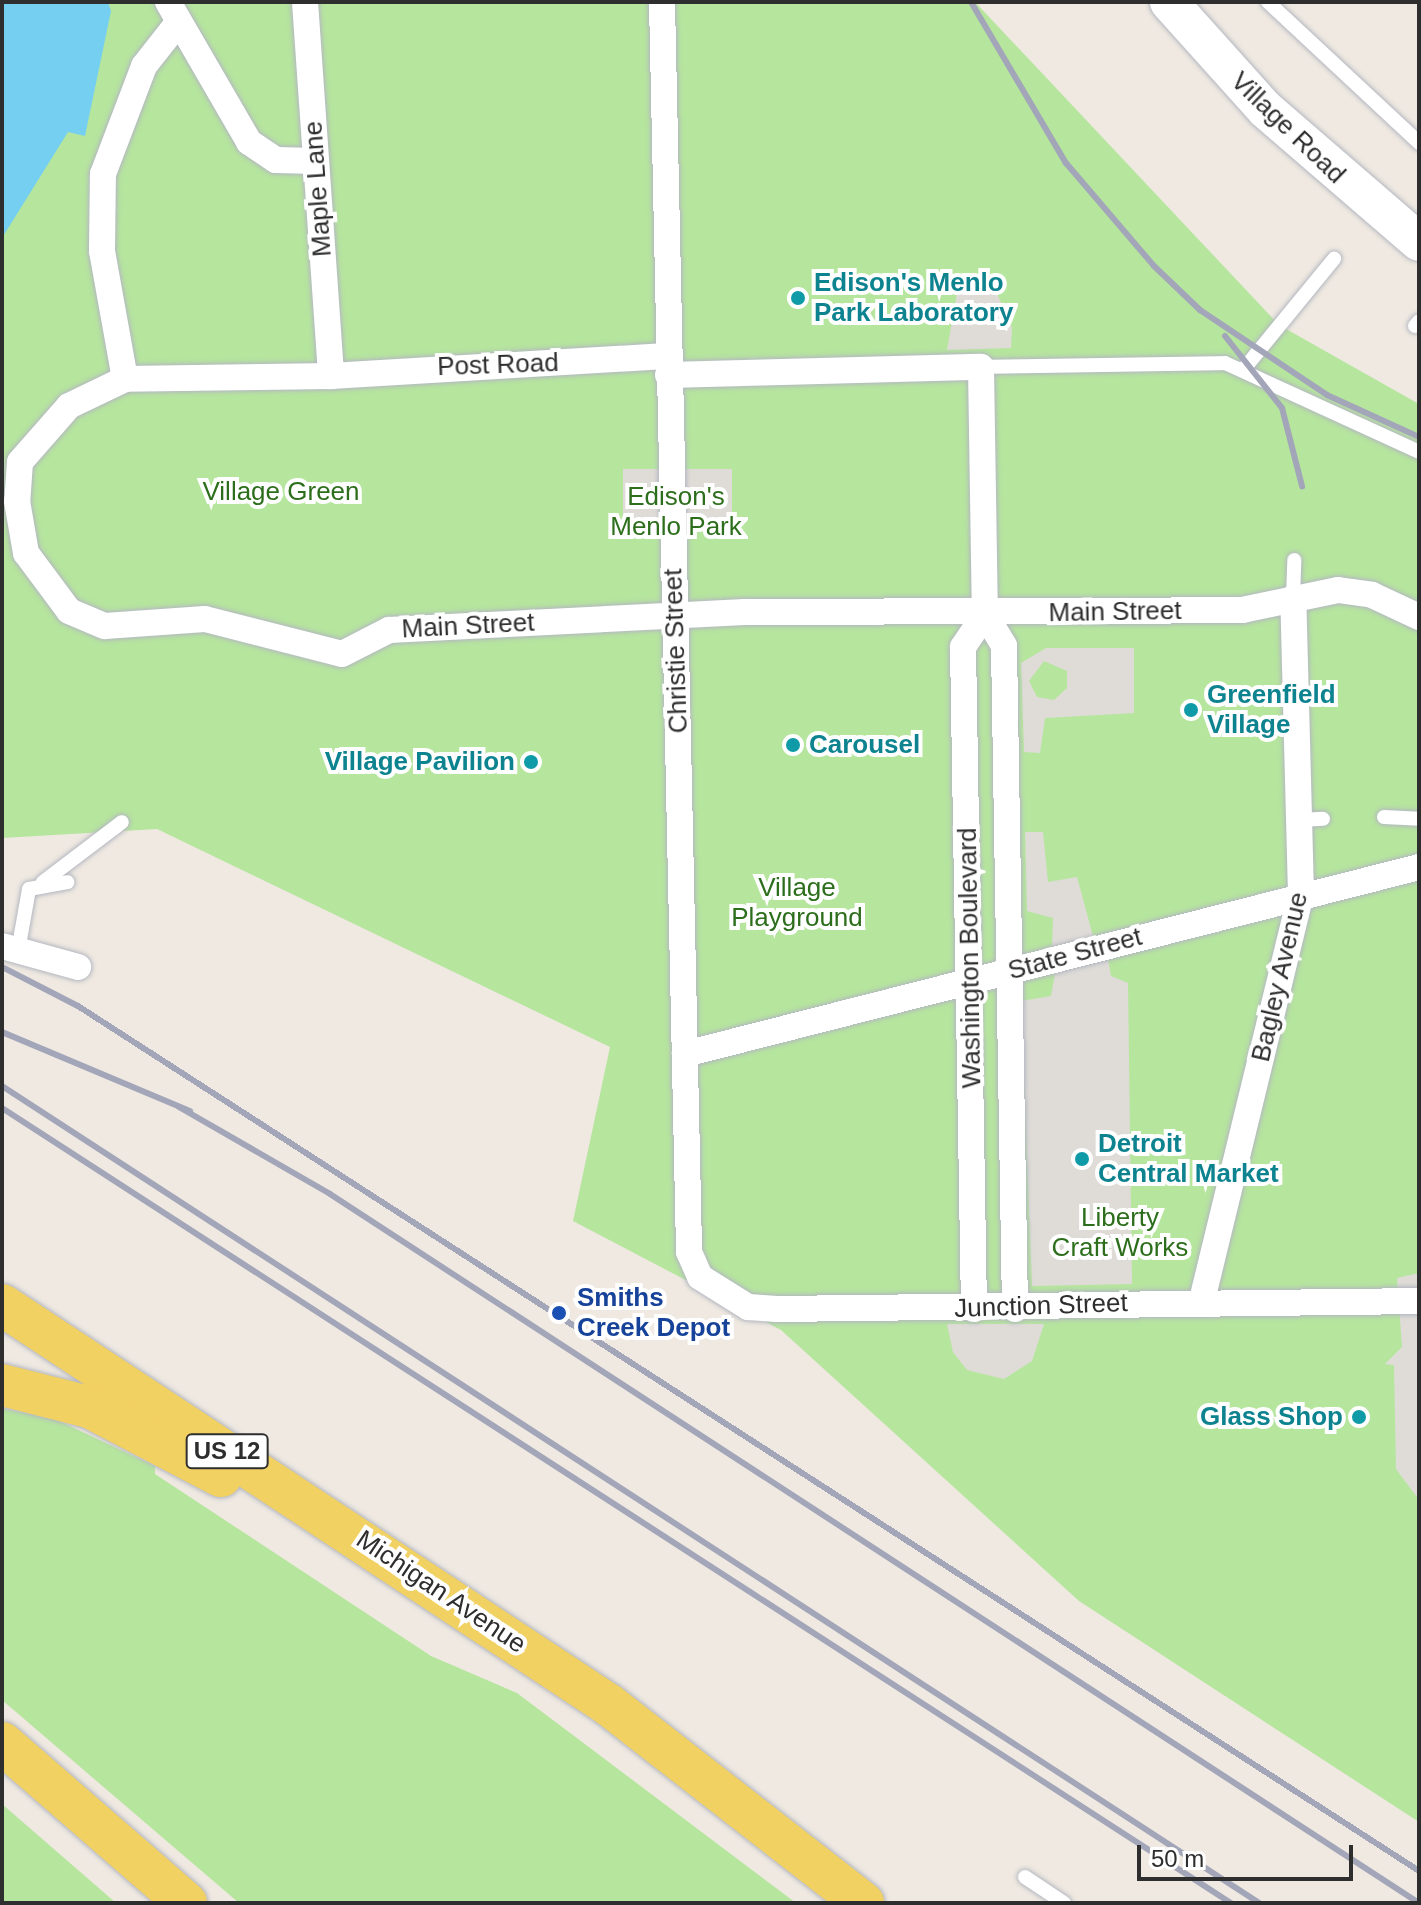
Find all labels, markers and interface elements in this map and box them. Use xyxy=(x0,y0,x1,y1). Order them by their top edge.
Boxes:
street label: Village Road xyxy=(1224,66,1352,190)
street label: Maple Lane xyxy=(298,120,338,258)
place label: Edison's Menlo Park Laboratory xyxy=(814,267,1013,328)
marker: Edison's Menlo Park Laboratory xyxy=(789,289,807,307)
street label: Post Road xyxy=(437,347,559,383)
park label: Village Green xyxy=(202,476,360,508)
park label: Edison's Menlo Park xyxy=(610,481,742,542)
street label: Christie Street xyxy=(658,568,694,734)
street label: Main Street xyxy=(1048,595,1182,629)
street label: Main Street xyxy=(401,607,535,645)
place label: Greenfield Village xyxy=(1207,679,1336,740)
marker: Greenfield Village xyxy=(1182,701,1200,719)
place label: Carousel xyxy=(809,729,920,761)
marker: Carousel xyxy=(784,736,802,754)
place label: Village Pavilion xyxy=(325,746,515,778)
marker: Village Pavilion xyxy=(522,753,540,771)
street label: Washington Boulevard xyxy=(952,827,988,1089)
park label: Village Playground xyxy=(731,872,863,934)
street label: Bagley Avenue xyxy=(1245,889,1315,1065)
street label: State Street xyxy=(1005,921,1145,987)
place label: Detroit Central Market xyxy=(1098,1128,1279,1190)
marker: Detroit Central Market xyxy=(1073,1150,1091,1168)
park label: Liberty Craft Works xyxy=(1052,1202,1188,1264)
place label: Smiths Creek Depot xyxy=(577,1282,730,1344)
street label: Junction Street xyxy=(954,1287,1128,1325)
marker: Smiths Creek Depot xyxy=(548,1302,570,1324)
place label: Glass Shop xyxy=(1200,1401,1343,1433)
marker: Glass Shop xyxy=(1350,1408,1368,1426)
road number: US 12 xyxy=(185,1431,269,1471)
street label: Michigan Avenue xyxy=(350,1523,532,1661)
scale bar xyxy=(1141,1829,1357,1879)
text: 50 m xyxy=(1151,1845,1204,1872)

